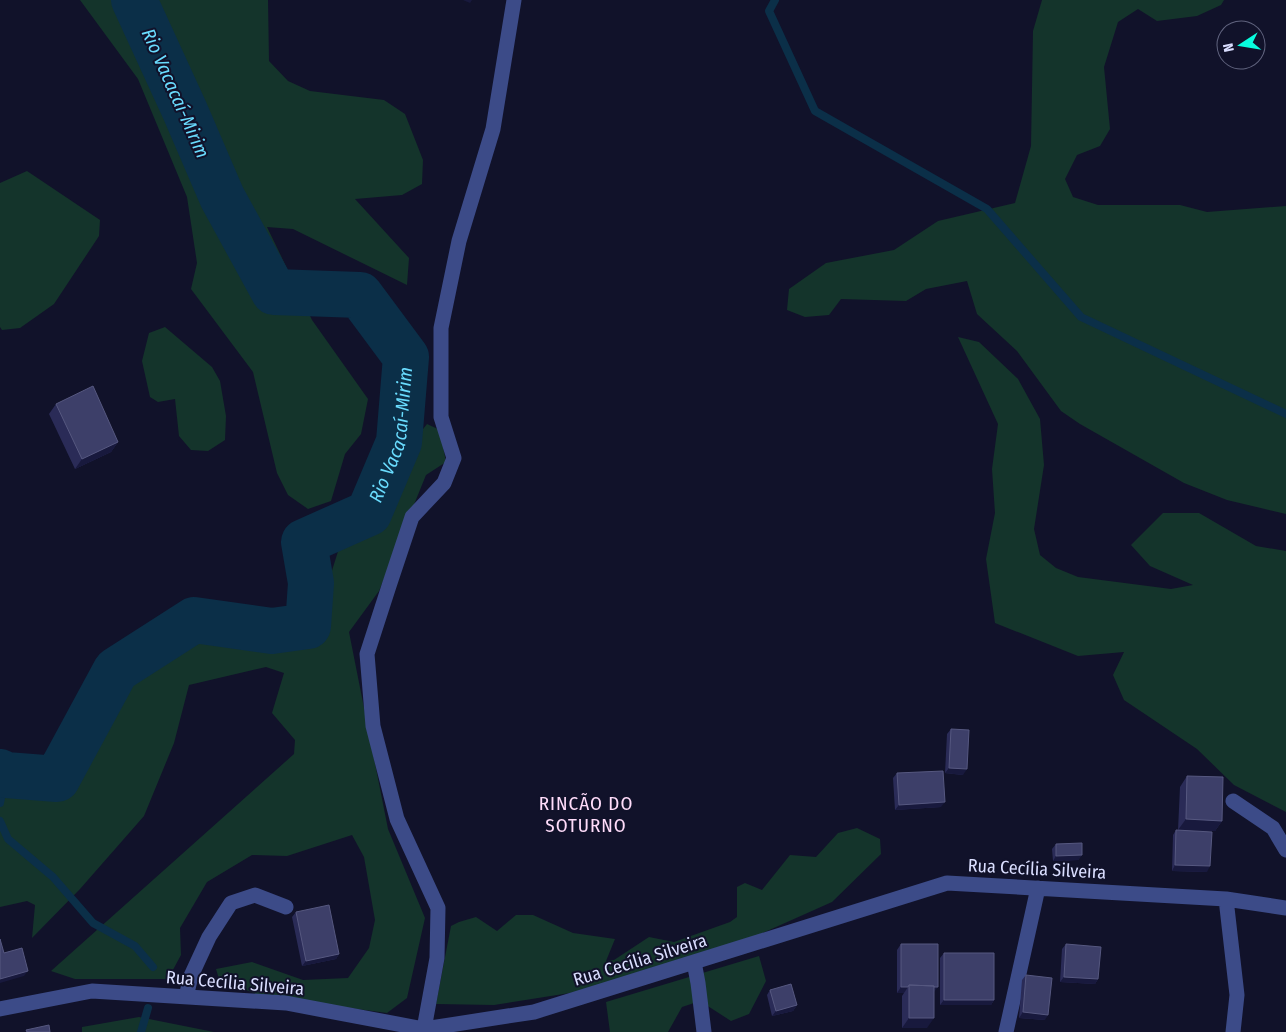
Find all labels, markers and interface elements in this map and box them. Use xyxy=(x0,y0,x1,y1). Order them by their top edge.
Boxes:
north arrow xyxy=(1216,20,1266,70)
water label: Rio Vacacaí-Mirim xyxy=(137,25,214,162)
text: N xyxy=(1220,42,1238,53)
water label: Rio Vacacaí-Mirim xyxy=(364,366,417,506)
district label: RINCÃO DO SOTURNO xyxy=(539,792,633,837)
street label: Rua Cecília Silveira xyxy=(967,854,1107,884)
street label: Rua Cecília Silveira xyxy=(570,929,710,991)
street label: Rua Cecília Silveira xyxy=(165,966,305,1000)

